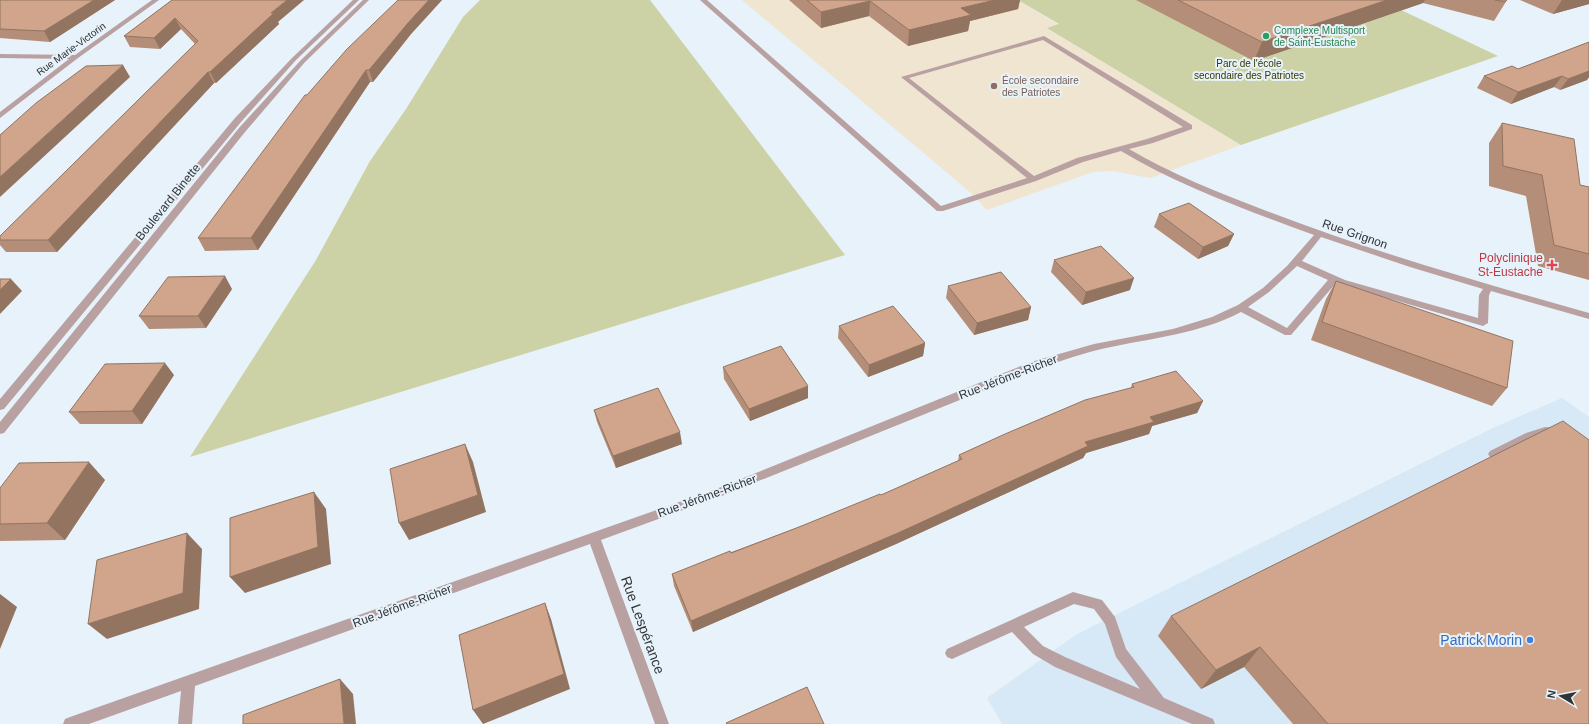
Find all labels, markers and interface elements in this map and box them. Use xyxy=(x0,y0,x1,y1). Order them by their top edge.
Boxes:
street label: Rue Marie-Victorin xyxy=(34,20,108,78)
place label: Complexe Multisport de Saint-Eustache xyxy=(1274,25,1365,48)
marker: Complexe Multisport de Saint-Eustache xyxy=(1261,31,1271,41)
park label: Parc de l'école secondaire des Patriotes xyxy=(1194,58,1304,81)
place label: École secondaire des Patriotes xyxy=(1002,74,1079,98)
marker: École secondaire des Patriotes xyxy=(989,81,999,91)
street label: Boulevard Binette xyxy=(133,161,203,243)
street label: Rue Grignon xyxy=(1321,216,1389,252)
place label: Polyclinique St-Eustache xyxy=(1478,251,1543,279)
marker: Polyclinique St-Eustache xyxy=(1546,259,1558,271)
street label: Rue Jérôme-Richer xyxy=(957,352,1059,402)
street label: Rue Jérôme-Richer xyxy=(656,472,758,520)
street label: Rue Lespérance xyxy=(618,574,668,676)
street label: Rue Jérôme-Richer xyxy=(351,582,453,630)
place label: Patrick Morin xyxy=(1440,632,1522,648)
marker: Patrick Morin xyxy=(1525,635,1535,645)
north arrow xyxy=(1541,676,1581,716)
text: N xyxy=(1545,689,1558,699)

